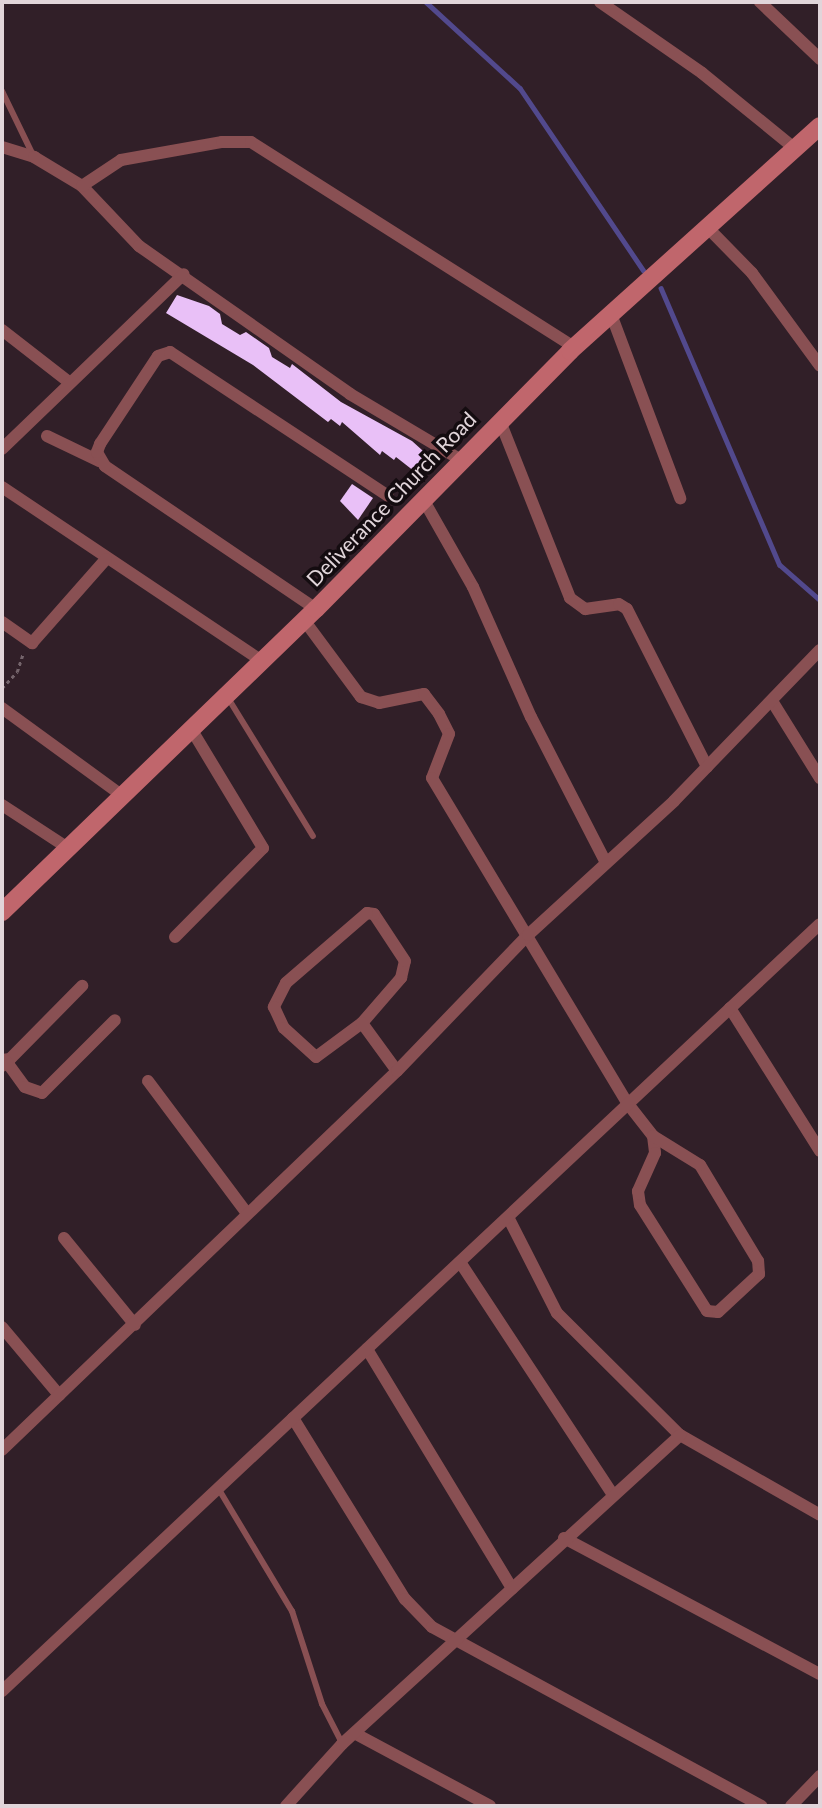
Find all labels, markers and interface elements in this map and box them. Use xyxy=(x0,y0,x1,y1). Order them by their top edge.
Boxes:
street label: Deliverance Church Road xyxy=(301,407,481,591)

